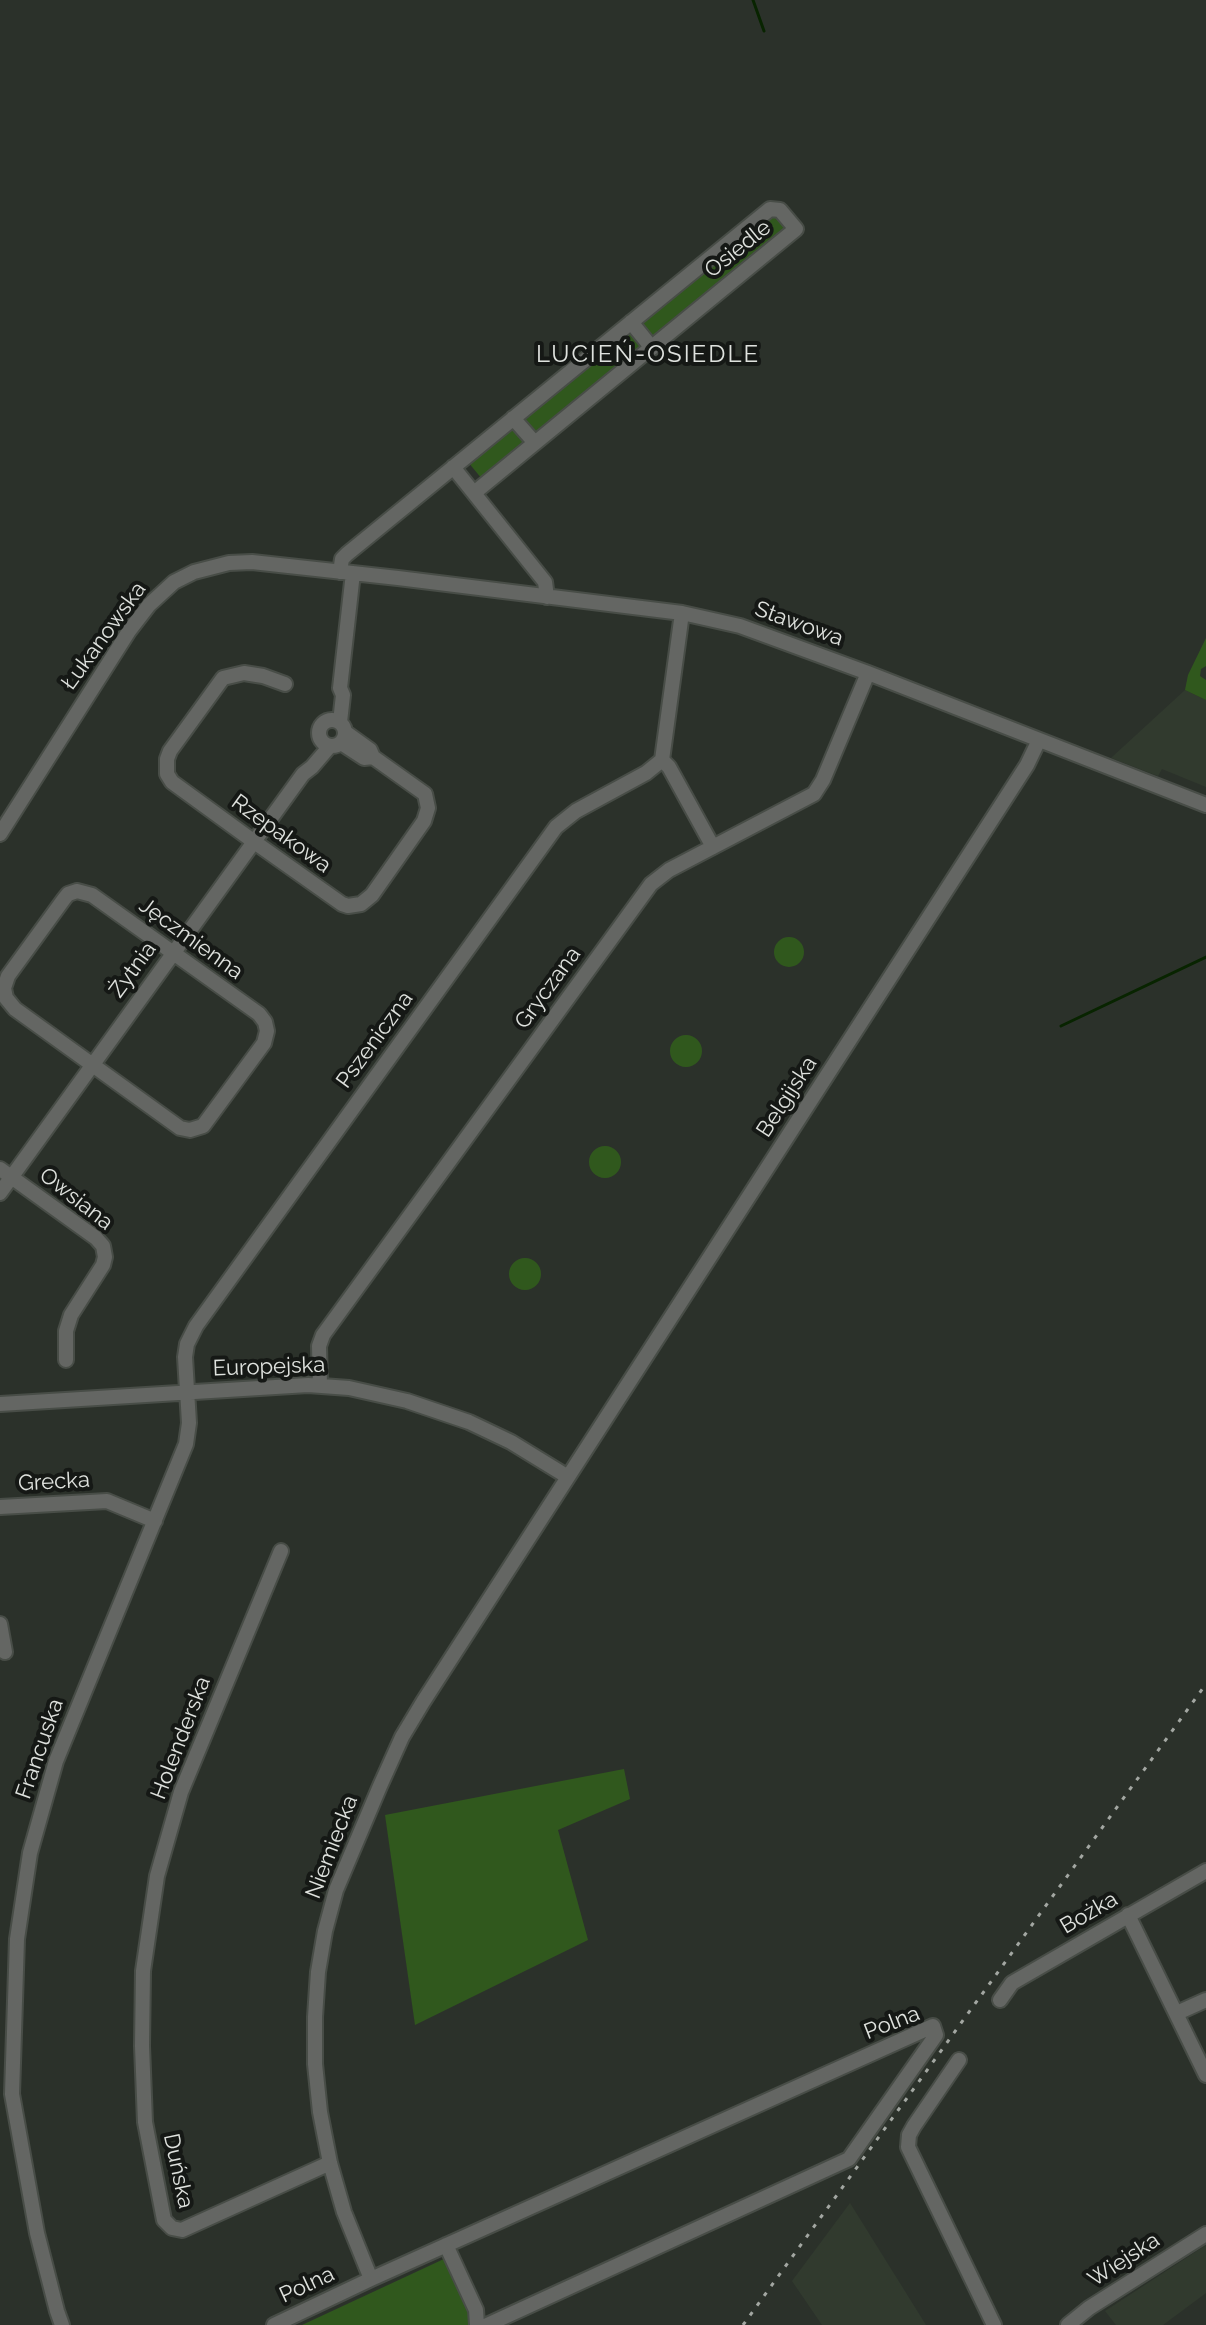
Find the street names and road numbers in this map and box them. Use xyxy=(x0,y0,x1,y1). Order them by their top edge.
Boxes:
street label: Osiedle xyxy=(700,214,776,284)
street label: Łukanowska xyxy=(56,577,152,695)
street label: Stawowa xyxy=(751,596,847,652)
street label: Rzepakowa xyxy=(226,789,336,879)
street label: Jęczmienna xyxy=(134,893,248,985)
street label: Żytnia xyxy=(104,937,162,1003)
street label: Gryczana xyxy=(509,942,587,1034)
street label: Pszeniczna xyxy=(331,987,419,1093)
street label: Belgijska xyxy=(751,1052,823,1142)
street label: Owsiana xyxy=(34,1162,118,1236)
street label: Europejska xyxy=(212,1352,326,1382)
street label: Grecka xyxy=(18,1467,90,1497)
street label: Holenderska xyxy=(145,1673,217,1803)
street label: Francuska xyxy=(11,1696,69,1802)
street label: Niemiecka xyxy=(300,1792,364,1902)
street label: Bożka xyxy=(1056,1886,1122,1940)
street label: Polna xyxy=(860,2000,924,2046)
street label: Duńska xyxy=(157,2131,199,2211)
street label: Wiejska xyxy=(1083,2227,1165,2293)
street label: Polna xyxy=(275,2261,339,2309)

